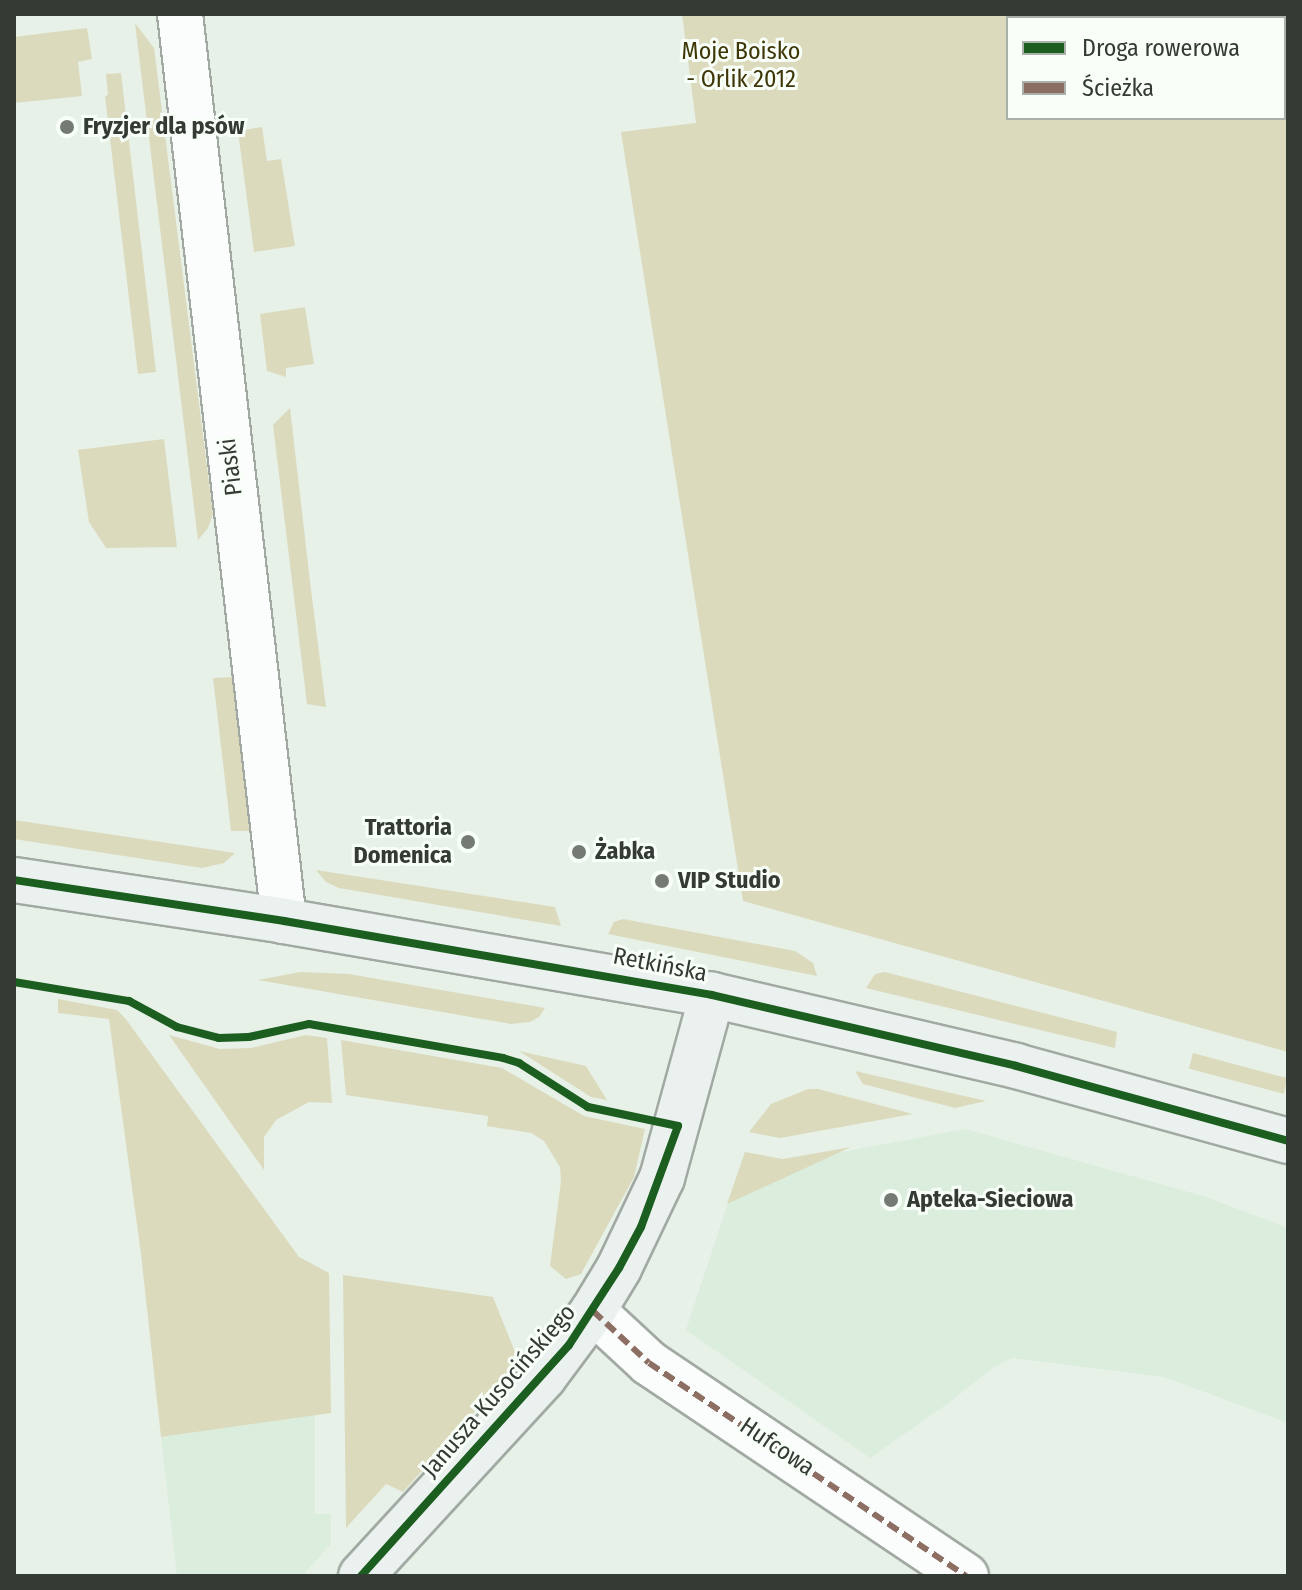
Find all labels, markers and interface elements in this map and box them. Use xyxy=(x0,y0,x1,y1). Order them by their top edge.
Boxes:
legend xyxy=(1006,16,1286,120)
text: Droga rowerowa xyxy=(1082,34,1240,62)
park label: Moje Boisko - Orlik 2012 xyxy=(682,38,800,94)
text: Ścieżka xyxy=(1082,74,1154,102)
place label: Fryzjer dla psów xyxy=(83,113,244,141)
marker: Fryzjer dla psów xyxy=(58,118,76,136)
street label: Piaski xyxy=(213,437,249,497)
place label: Trattoria Domenica xyxy=(353,814,452,870)
marker: Trattoria Domenica xyxy=(459,833,477,851)
place label: Żabka xyxy=(595,838,655,866)
marker: Żabka xyxy=(570,843,588,861)
place label: VIP Studio xyxy=(678,867,781,895)
marker: VIP Studio xyxy=(653,872,671,890)
street label: Retkińska xyxy=(611,942,709,988)
place label: Apteka-Sieciowa xyxy=(907,1186,1073,1214)
marker: Apteka-Sieciowa xyxy=(882,1191,900,1209)
street label: Janusza Kusocińskiego xyxy=(416,1299,582,1483)
street label: Hufcowa xyxy=(734,1412,820,1482)

